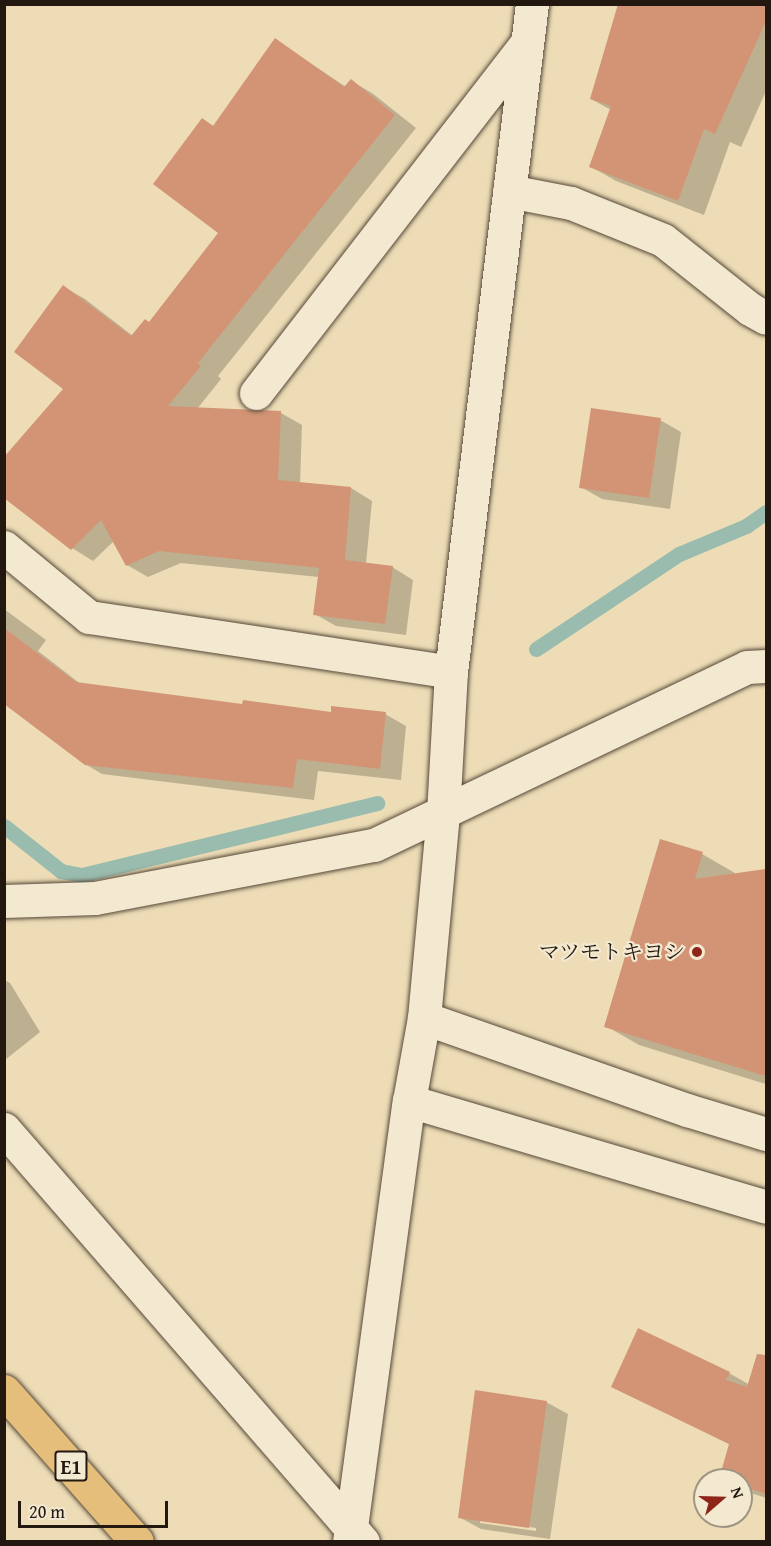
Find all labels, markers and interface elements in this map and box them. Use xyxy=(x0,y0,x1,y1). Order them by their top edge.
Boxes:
place label: マツモトキヨシ xyxy=(538,939,685,965)
marker: マツモトキヨシ xyxy=(690,945,704,959)
road number: E1 xyxy=(53,1449,89,1483)
north arrow xyxy=(693,1468,753,1528)
text: N xyxy=(725,1483,751,1502)
scale bar xyxy=(21,1489,171,1527)
text: 20 m xyxy=(29,1498,65,1525)

